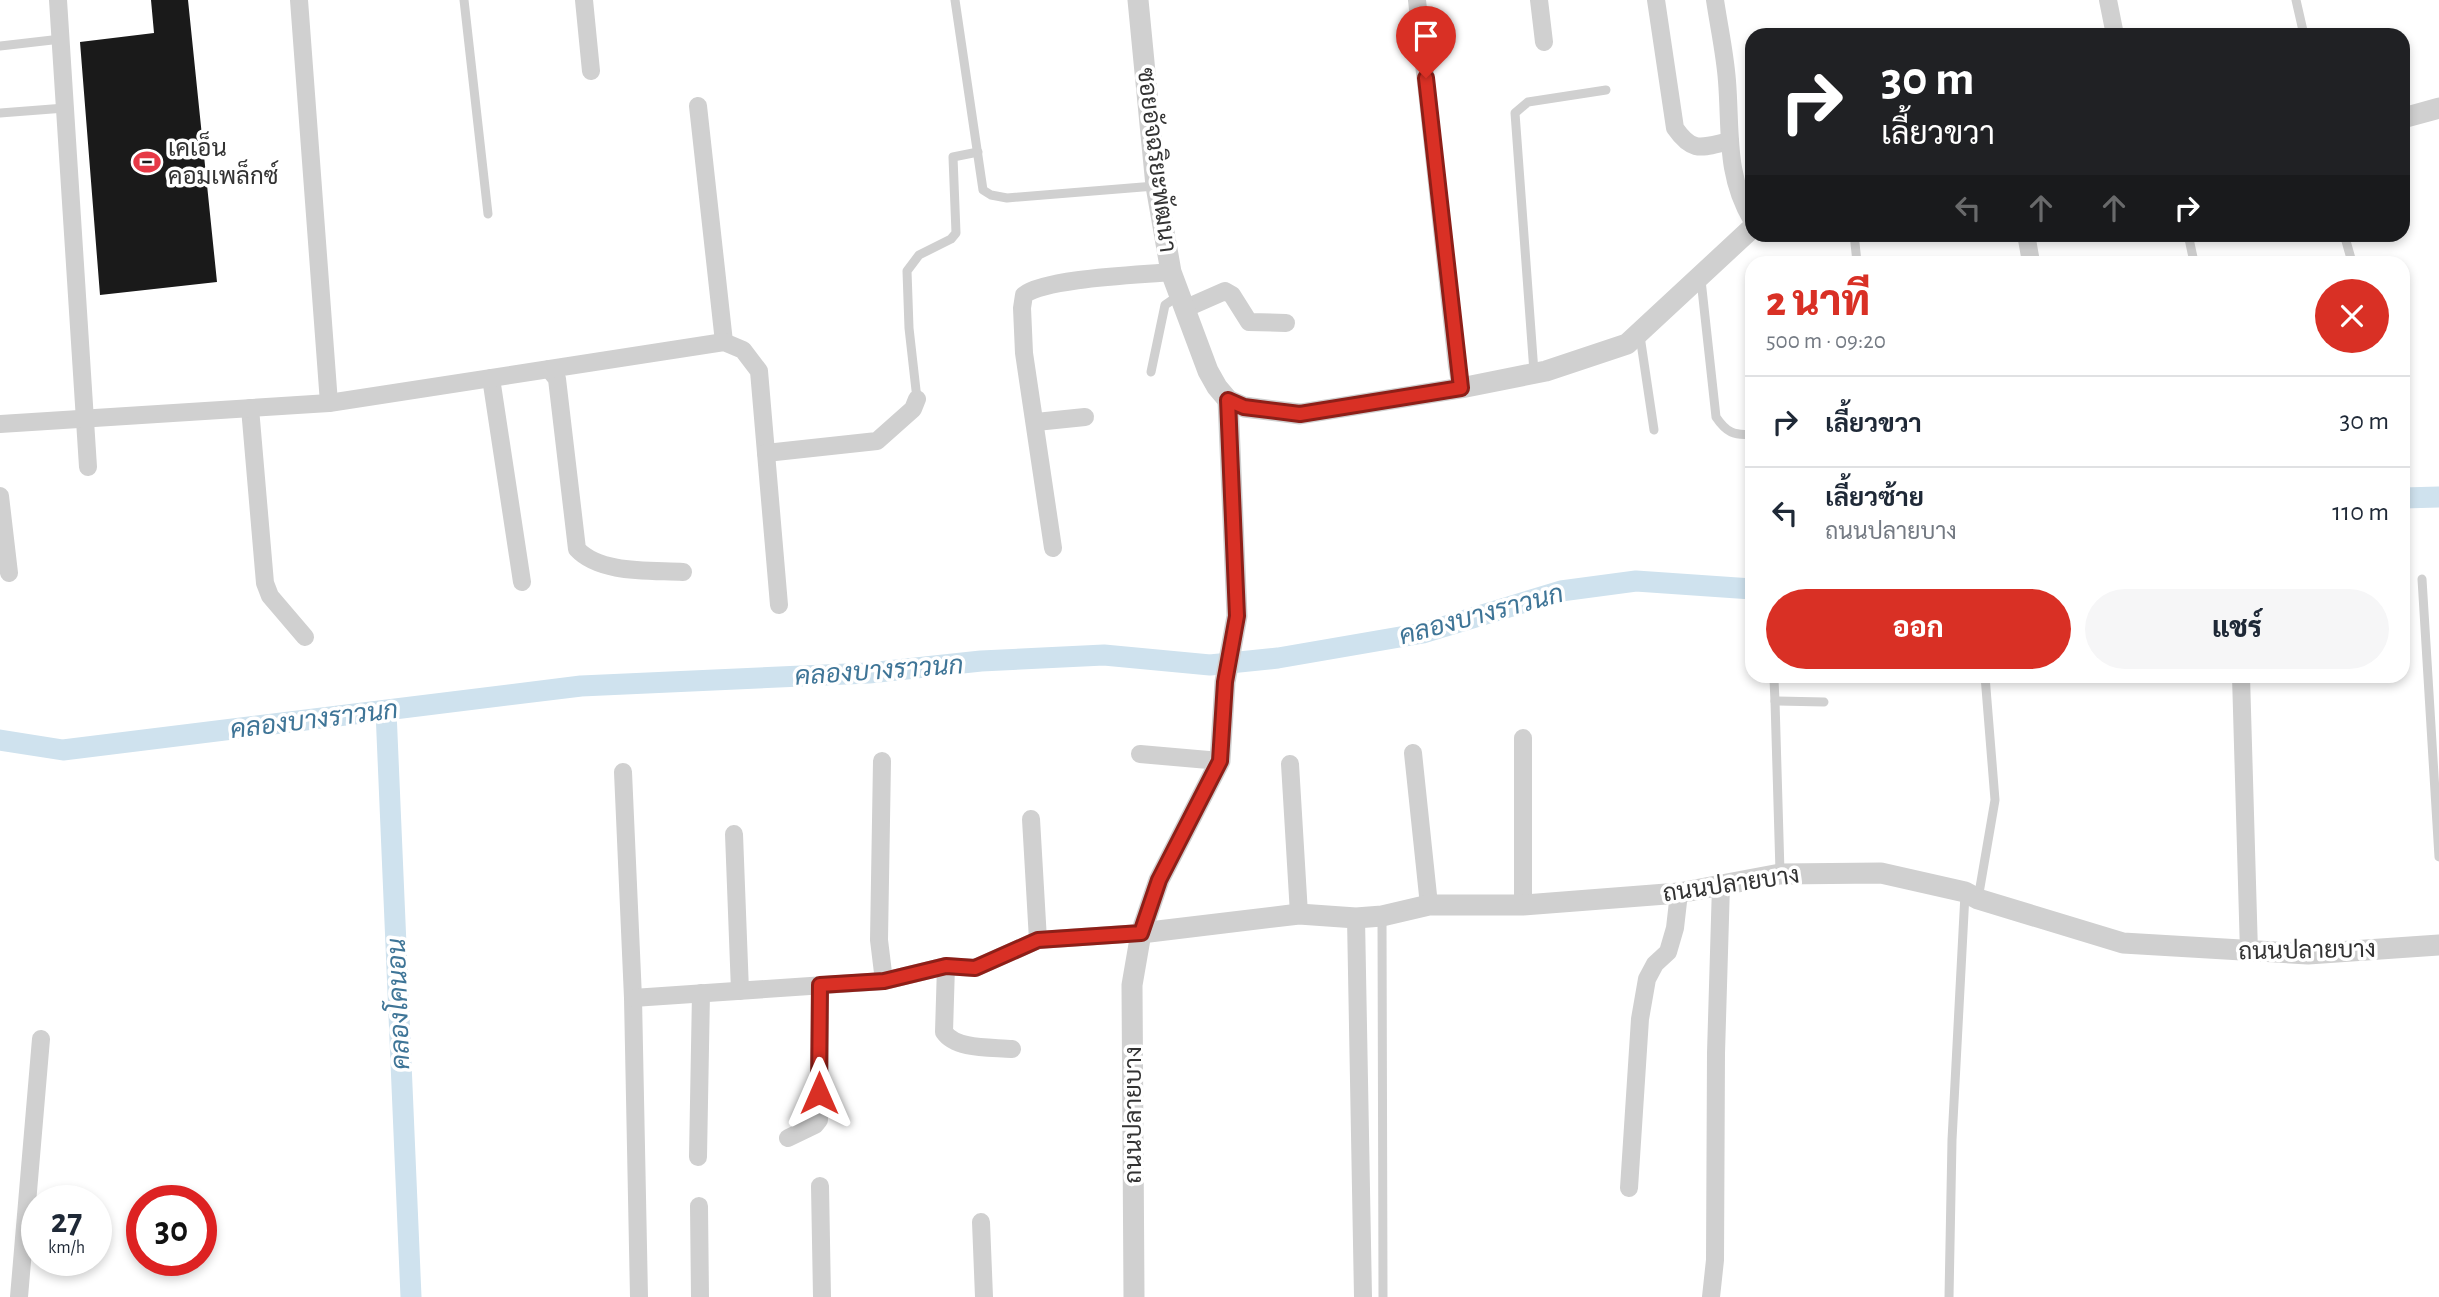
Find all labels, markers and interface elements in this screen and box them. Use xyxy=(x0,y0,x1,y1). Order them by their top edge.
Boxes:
pin xyxy=(1396,6,1456,78)
icon: arrive xyxy=(1407,17,1445,55)
text: 30 m xyxy=(1881,55,1975,104)
icon: right xyxy=(1766,56,1857,147)
street label: ซอยอัจฉริยะพัฒนา xyxy=(1133,66,1182,254)
text: เลี้ยวขวา xyxy=(1881,118,1995,150)
place label: เคเอ็น คอมเพล็กซ์ xyxy=(168,131,279,189)
sports icon: เคเอ็น คอมเพล็กซ์ xyxy=(132,147,162,177)
icon: left xyxy=(1949,189,1987,227)
icon: ahead xyxy=(2022,189,2060,227)
icon: ahead xyxy=(2095,189,2133,227)
icon: right xyxy=(2168,189,2206,227)
button: close xyxy=(2315,279,2389,353)
text: 2 นาที xyxy=(1766,281,1870,323)
text: 500 m · 09:20 xyxy=(1766,330,1886,353)
icon: right xyxy=(1766,403,1804,441)
text: 30 m xyxy=(2339,408,2389,434)
text: เลี้ยวขวา xyxy=(1825,411,1922,437)
text: เลี้ยวซ้าย xyxy=(1825,485,1924,511)
icon: left xyxy=(1766,494,1804,532)
text: 110 m xyxy=(2332,499,2389,525)
text: ถนนปลายบาง xyxy=(1825,521,1957,544)
water label: คลองบางราวนก xyxy=(1396,581,1566,649)
button: ออก xyxy=(1766,589,2071,669)
button: แชร์ xyxy=(2085,589,2389,669)
water label: คลองบางราวนก xyxy=(794,652,964,690)
water label: คลองบางราวนก xyxy=(229,697,400,743)
street label: ถนนปลายบาง xyxy=(1661,864,1801,906)
water label: คลองโคนอน xyxy=(380,937,414,1070)
street label: ถนนปลายบาง xyxy=(2238,938,2376,964)
street label: ถนนปลายบาง xyxy=(1122,1046,1146,1184)
position arrow xyxy=(782,1056,856,1130)
speed limit sign: 30 xyxy=(126,1185,217,1276)
text: 27 xyxy=(51,1204,82,1239)
text: km/h xyxy=(48,1239,85,1257)

